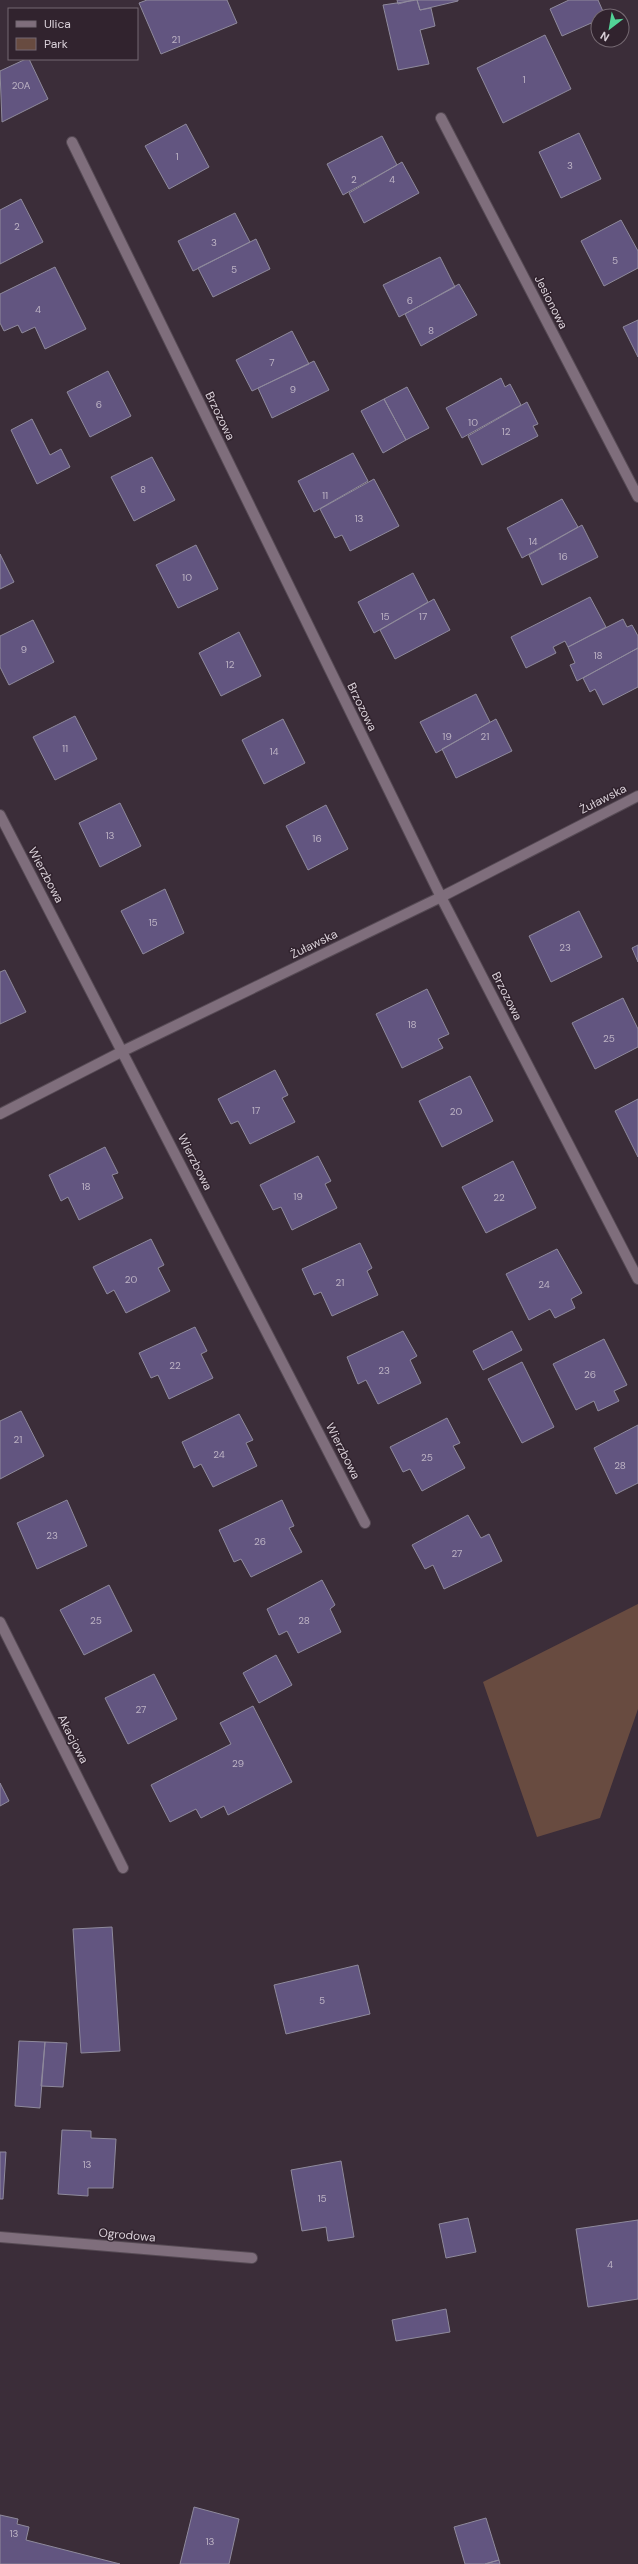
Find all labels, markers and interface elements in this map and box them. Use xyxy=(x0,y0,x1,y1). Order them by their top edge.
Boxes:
legend xyxy=(8,8,138,60)
north arrow xyxy=(590,8,630,48)
text: Ulica xyxy=(44,16,71,32)
text: N xyxy=(598,29,612,45)
house number: 21 xyxy=(172,33,180,46)
text: Park xyxy=(44,36,68,52)
house number: 1 xyxy=(522,73,526,86)
house number: 20A xyxy=(12,79,31,92)
house number: 1 xyxy=(175,150,179,163)
house number: 3 xyxy=(567,159,573,172)
house number: 2 xyxy=(351,173,357,186)
house number: 4 xyxy=(389,173,395,186)
house number: 2 xyxy=(14,220,20,233)
house number: 3 xyxy=(211,236,217,249)
house number: 5 xyxy=(612,254,618,267)
house number: 5 xyxy=(231,263,237,276)
street label: Jesionowa xyxy=(531,272,571,332)
house number: 6 xyxy=(407,294,413,307)
house number: 4 xyxy=(35,303,41,316)
house number: 8 xyxy=(428,324,434,337)
house number: 7 xyxy=(269,356,275,369)
house number: 9 xyxy=(290,383,296,396)
street label: Brzozowa xyxy=(201,389,239,443)
house number: 6 xyxy=(96,398,102,411)
house number: 10 xyxy=(468,416,478,429)
house number: 12 xyxy=(502,425,511,438)
house number: 8 xyxy=(140,483,146,496)
house number: 11 xyxy=(322,489,328,502)
house number: 13 xyxy=(354,512,364,525)
house number: 14 xyxy=(528,535,538,548)
house number: 16 xyxy=(558,550,568,563)
house number: 10 xyxy=(182,571,192,584)
house number: 15 xyxy=(380,610,390,623)
house number: 17 xyxy=(419,610,427,623)
house number: 9 xyxy=(21,643,27,656)
house number: 18 xyxy=(593,649,603,662)
house number: 12 xyxy=(226,658,235,671)
street label: Brzozowa xyxy=(343,680,381,734)
house number: 19 xyxy=(442,730,452,743)
house number: 21 xyxy=(481,730,489,743)
house number: 11 xyxy=(62,742,68,755)
house number: 14 xyxy=(269,745,279,758)
street label: Żuławska xyxy=(577,780,629,818)
house number: 13 xyxy=(105,829,115,842)
house number: 16 xyxy=(312,832,322,845)
street label: Wierzbowa xyxy=(25,844,67,906)
house number: 15 xyxy=(148,916,158,929)
street label: Żuławska xyxy=(288,926,340,962)
house number: 23 xyxy=(559,941,571,954)
street label: Brzozowa xyxy=(488,969,526,1023)
house number: 18 xyxy=(407,1018,417,1031)
house number: 25 xyxy=(603,1032,615,1045)
house number: 17 xyxy=(252,1104,260,1117)
house number: 20 xyxy=(450,1105,462,1118)
street label: Wierzbowa xyxy=(174,1131,216,1193)
house number: 18 xyxy=(81,1180,91,1193)
house number: 19 xyxy=(293,1190,303,1203)
house number: 22 xyxy=(493,1191,505,1204)
house number: 20 xyxy=(125,1273,137,1286)
house number: 21 xyxy=(336,1276,344,1289)
house number: 24 xyxy=(538,1278,550,1291)
house number: 22 xyxy=(169,1359,181,1372)
house number: 23 xyxy=(378,1364,390,1377)
house number: 26 xyxy=(584,1368,596,1381)
street label: Wierzbowa xyxy=(322,1420,364,1482)
house number: 21 xyxy=(14,1433,22,1446)
house number: 24 xyxy=(213,1448,225,1461)
house number: 25 xyxy=(421,1451,433,1464)
house number: 28 xyxy=(614,1459,626,1472)
house number: 23 xyxy=(46,1529,58,1542)
house number: 26 xyxy=(254,1535,266,1548)
house number: 27 xyxy=(452,1547,462,1560)
house number: 25 xyxy=(90,1614,102,1627)
house number: 28 xyxy=(298,1614,310,1627)
house number: 27 xyxy=(136,1703,146,1716)
street label: Akacjowa xyxy=(54,1712,92,1766)
house number: 29 xyxy=(232,1757,244,1770)
house number: 5 xyxy=(319,1994,325,2007)
house number: 13 xyxy=(82,2158,92,2171)
house number: 15 xyxy=(317,2192,327,2205)
street label: Ogrodowa xyxy=(98,2225,156,2245)
house number: 4 xyxy=(607,2258,613,2271)
house number: 13 xyxy=(9,2527,19,2540)
house number: 13 xyxy=(205,2535,215,2548)

